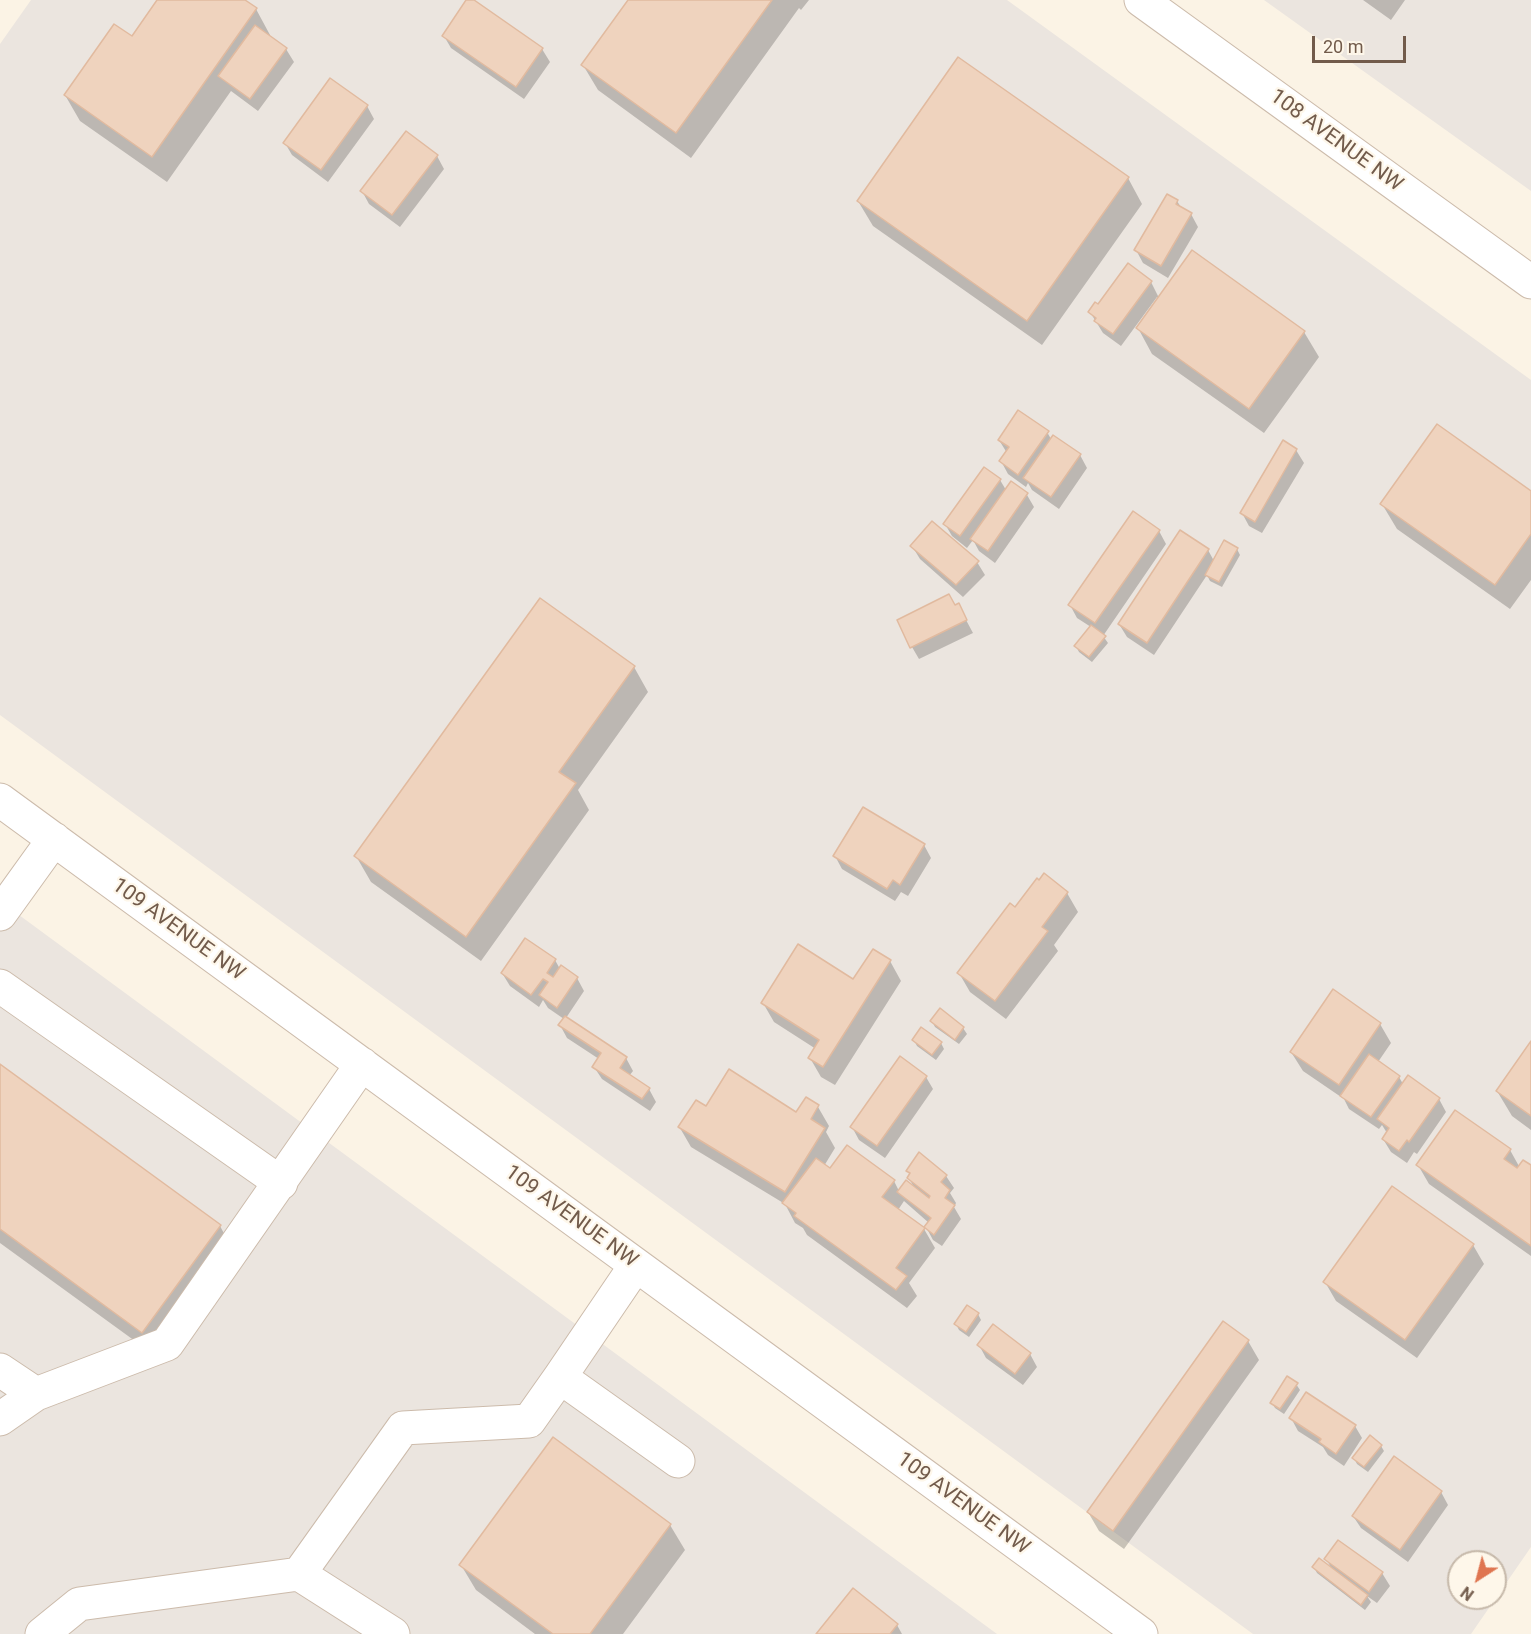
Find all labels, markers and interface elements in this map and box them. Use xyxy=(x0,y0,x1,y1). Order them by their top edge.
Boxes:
scale bar xyxy=(1315,24,1410,62)
text: 20 m xyxy=(1323,36,1363,57)
street label: 108 AVENUE NW xyxy=(1265,84,1407,198)
street label: 109 AVENUE NW xyxy=(107,873,249,987)
street label: 109 AVENUE NW xyxy=(500,1160,642,1274)
street label: 109 AVENUE NW xyxy=(892,1447,1034,1561)
north arrow xyxy=(1447,1550,1507,1610)
text: N xyxy=(1457,1582,1477,1604)

